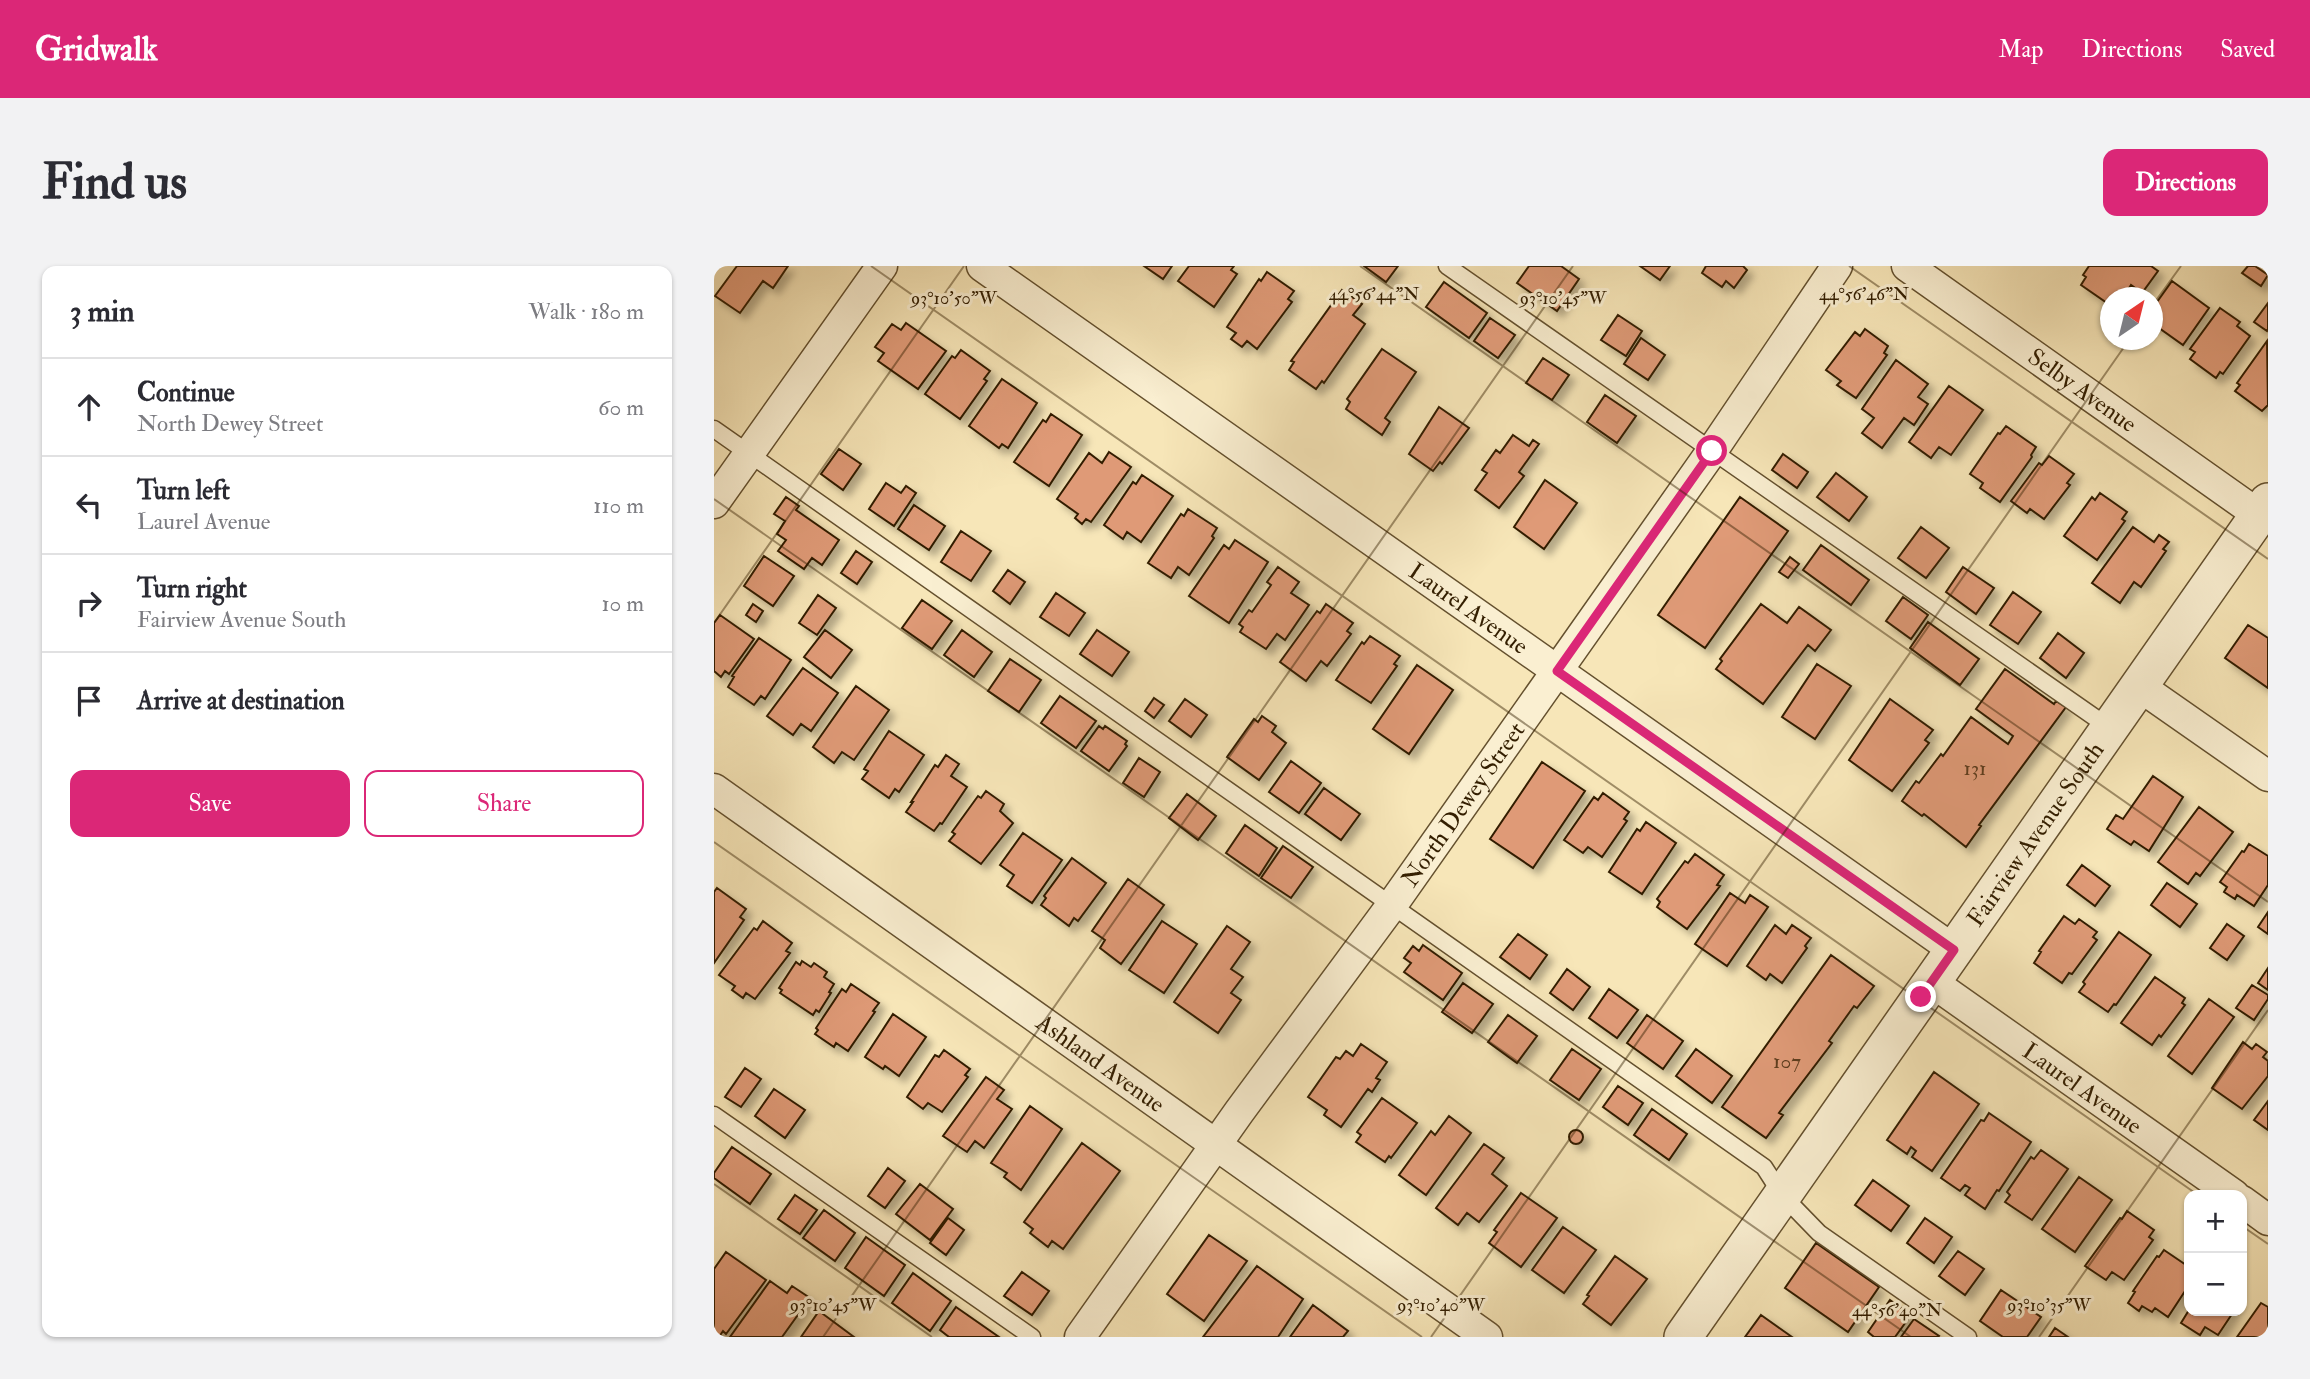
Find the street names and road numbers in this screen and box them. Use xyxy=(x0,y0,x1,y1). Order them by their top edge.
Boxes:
street label: Selby Avenue xyxy=(2022,341,2143,439)
street label: Laurel Avenue xyxy=(1403,556,1534,661)
street label: North Dewey Street xyxy=(1394,716,1532,893)
street label: Fairview Avenue South xyxy=(1960,735,2111,933)
street label: Ashland Avenue xyxy=(1029,1006,1171,1119)
street label: Laurel Avenue xyxy=(2016,1035,2148,1141)

